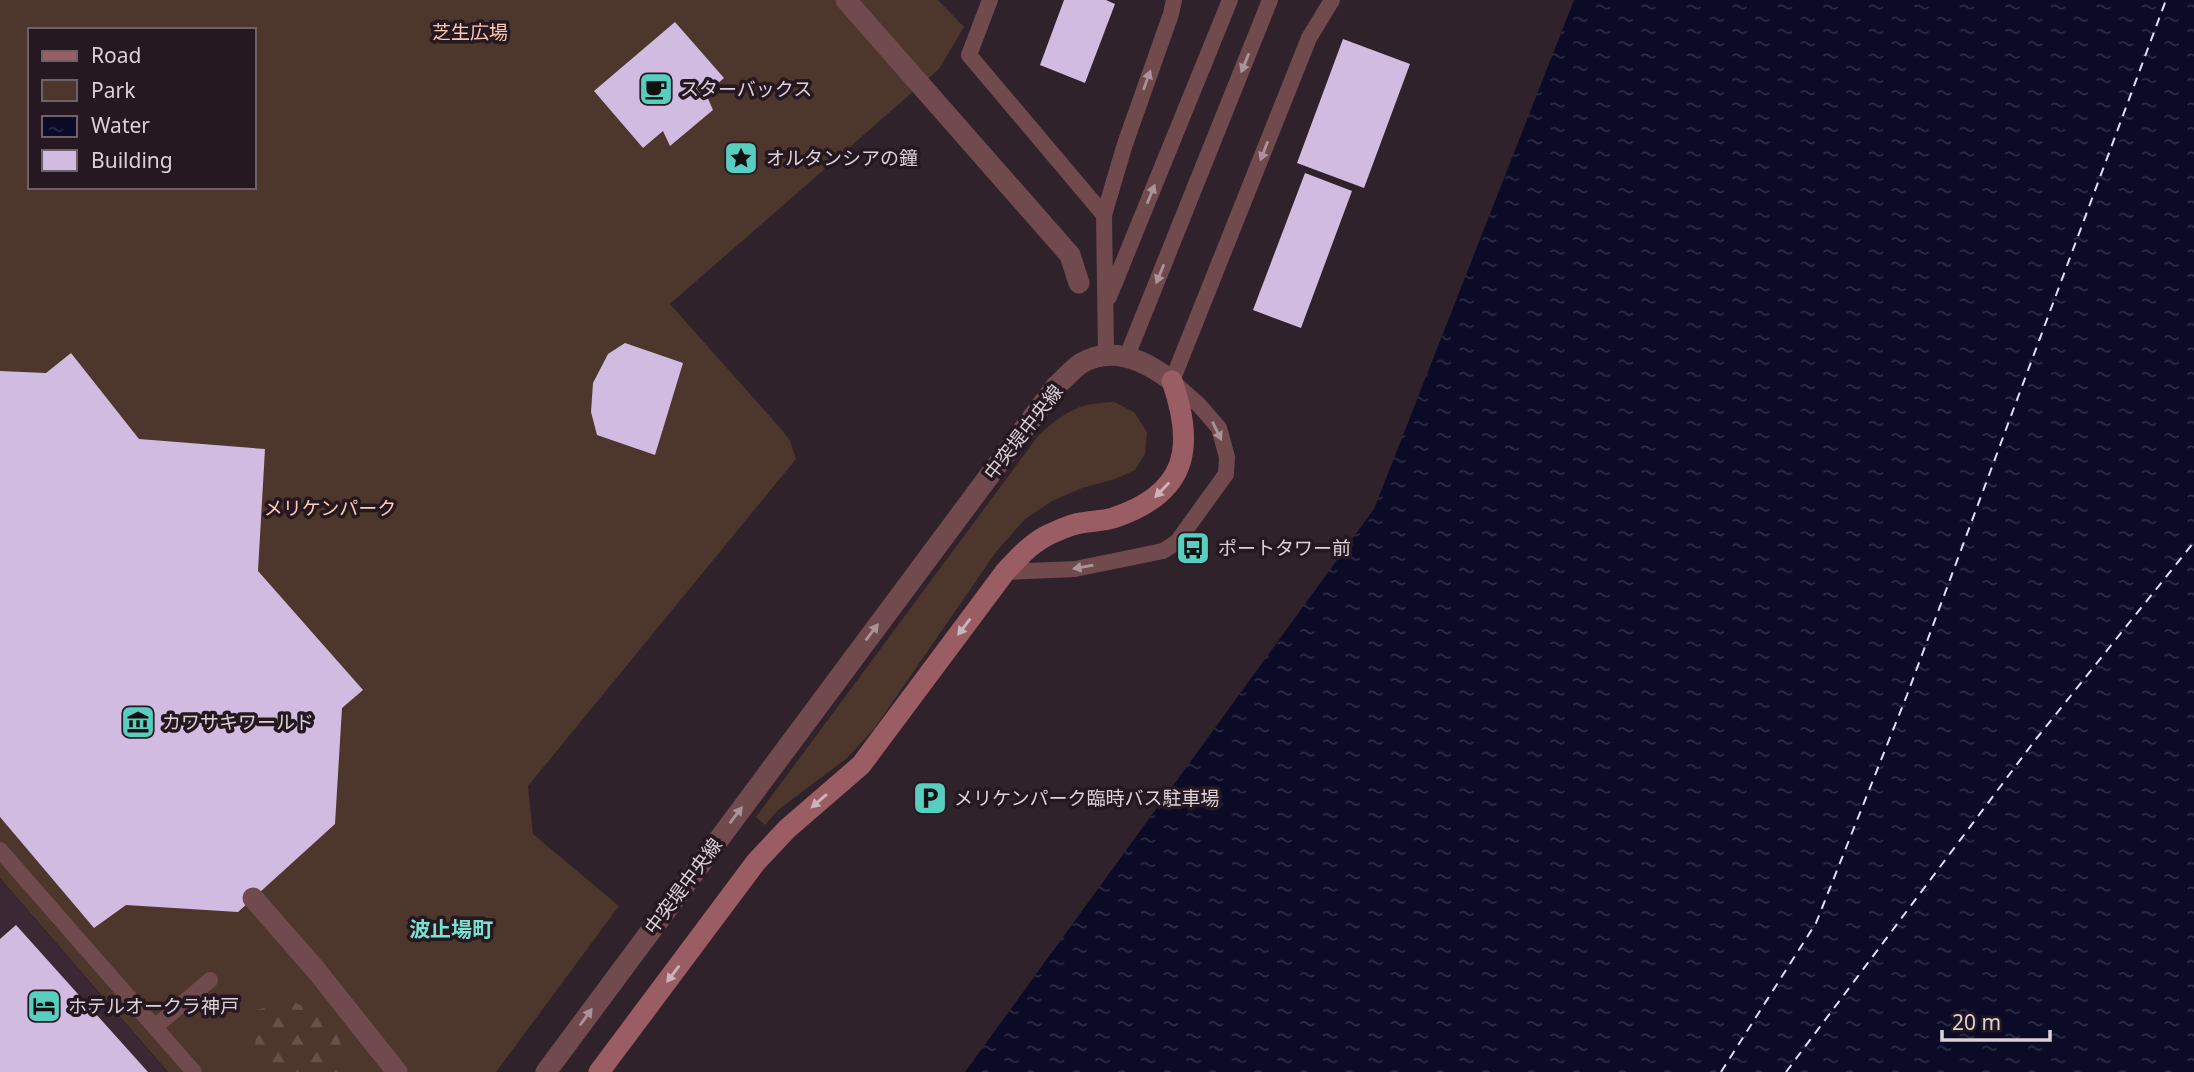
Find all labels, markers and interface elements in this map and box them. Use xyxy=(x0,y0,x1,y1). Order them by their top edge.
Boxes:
park label: 芝生広場 xyxy=(432,19,508,45)
legend xyxy=(28,28,256,189)
text: Road xyxy=(91,41,141,69)
one-way arrow xyxy=(1239,53,1250,74)
one-way arrow xyxy=(1142,69,1153,90)
cafe icon: スターバックス xyxy=(637,70,675,108)
text: Park xyxy=(91,76,136,104)
place label: スターバックス xyxy=(680,76,812,102)
text: Water xyxy=(91,111,150,139)
place icon: オルタンシアの鐘 xyxy=(722,139,760,177)
one-way arrow xyxy=(1259,141,1270,162)
place label: オルタンシアの鐘 xyxy=(766,145,918,171)
text: Building xyxy=(91,146,173,174)
one-way arrow xyxy=(1146,184,1157,205)
one-way arrow xyxy=(1154,264,1165,285)
street label: 中突堤中央線 xyxy=(978,379,1068,485)
one-way arrow xyxy=(1212,421,1223,441)
one-way arrow xyxy=(1154,482,1171,499)
park label: メリケンパーク xyxy=(264,495,396,521)
bus stop icon: ポートタワー前 xyxy=(1174,529,1212,567)
place label: ポートタワー前 xyxy=(1218,535,1351,561)
one-way arrow xyxy=(1072,562,1094,573)
one-way arrow xyxy=(958,618,972,636)
one-way arrow xyxy=(865,624,880,642)
museum icon: カワサキワールド xyxy=(119,703,157,741)
place label: カワサキワールド xyxy=(162,709,314,735)
parking icon: メリケンパーク臨時バス駐車場 xyxy=(911,779,949,817)
place label: メリケンパーク臨時バス駐車場 xyxy=(954,785,1219,811)
one-way arrow xyxy=(811,793,828,808)
one-way arrow xyxy=(729,806,743,824)
street label: 中突堤中央線 xyxy=(638,833,728,939)
district label: 波止場町 xyxy=(409,915,493,943)
one-way arrow xyxy=(665,964,680,982)
hotel icon: ホテルオークラ神戸 xyxy=(25,987,63,1025)
place label: ホテルオークラ神戸 xyxy=(68,993,239,1019)
scale bar xyxy=(1942,998,2050,1042)
one-way arrow xyxy=(579,1008,593,1026)
text: 20 m xyxy=(1952,1008,2001,1036)

